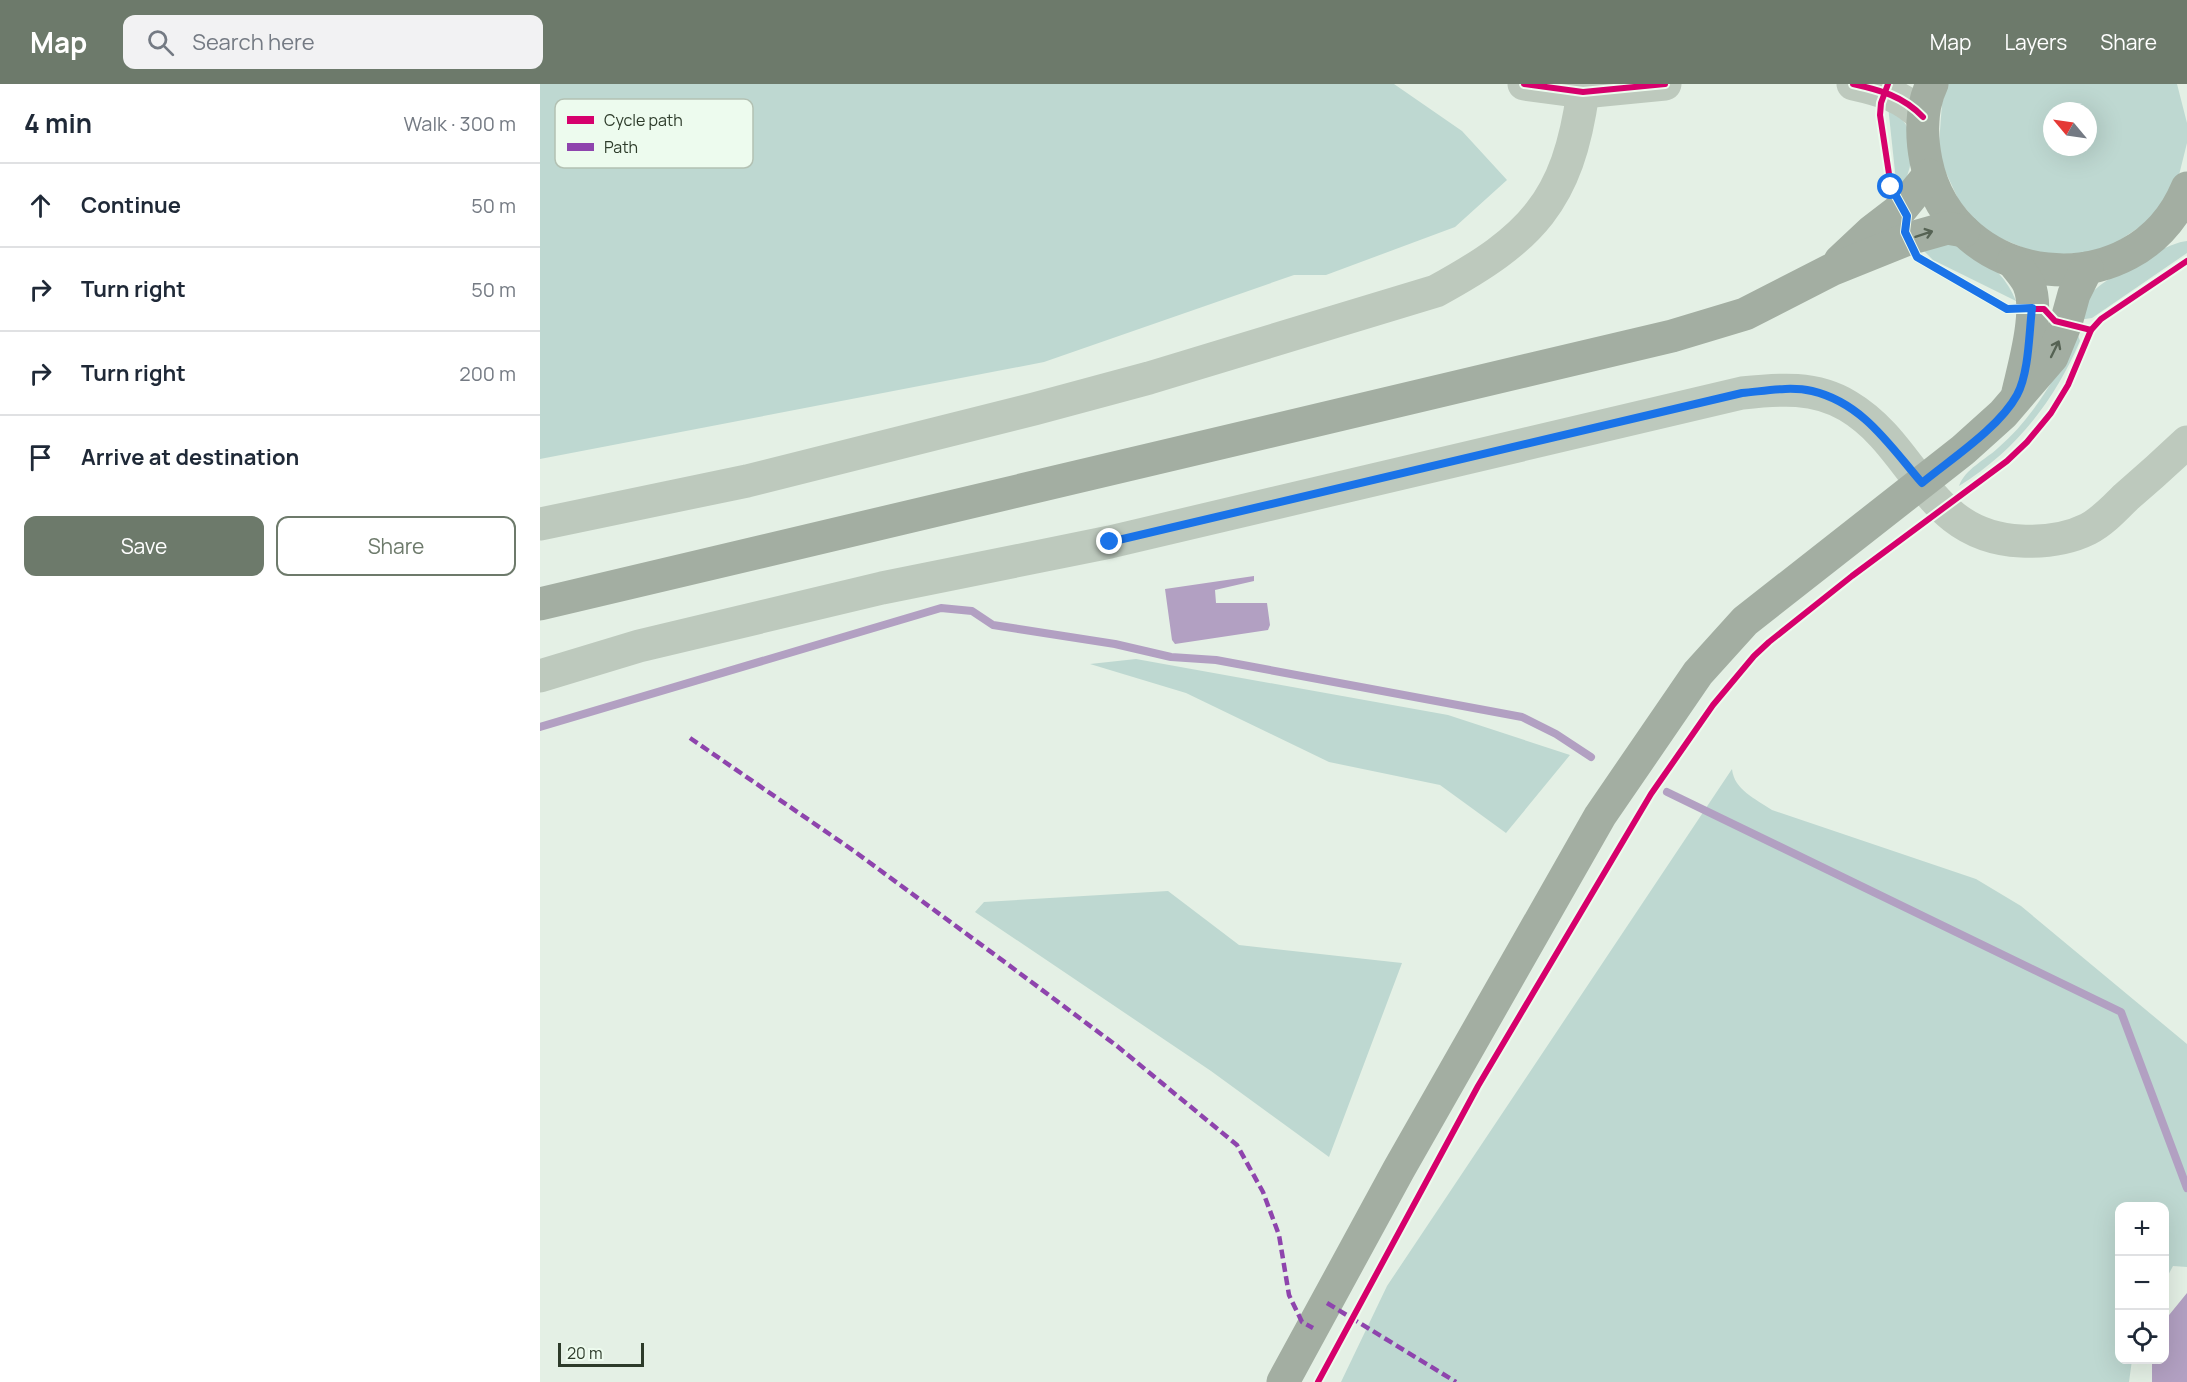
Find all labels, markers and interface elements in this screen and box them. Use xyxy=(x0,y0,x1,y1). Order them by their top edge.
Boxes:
search box xyxy=(123,15,543,69)
text: Map xyxy=(30,23,87,61)
icon: search xyxy=(144,26,177,59)
text: Search here xyxy=(192,27,315,57)
text: Map xyxy=(1930,28,1971,56)
text: Layers xyxy=(2004,28,2067,56)
text: Share xyxy=(2100,28,2157,56)
legend xyxy=(555,99,753,168)
north arrow xyxy=(2043,102,2097,156)
text: 4 min xyxy=(24,105,92,141)
text: Cycle path xyxy=(604,109,683,131)
text: Walk · 300 m xyxy=(404,110,516,137)
text: Path xyxy=(604,136,638,158)
route start xyxy=(1877,173,1903,199)
icon: ahead xyxy=(24,189,57,222)
text: Continue xyxy=(81,190,181,220)
text: 50 m xyxy=(471,192,516,219)
one-way arrow xyxy=(1914,228,1933,239)
icon: right xyxy=(24,273,57,306)
text: Turn right xyxy=(81,274,186,304)
text: 50 m xyxy=(471,276,516,303)
one-way arrow xyxy=(2049,341,2061,359)
icon: right xyxy=(24,357,57,390)
text: Turn right xyxy=(81,358,186,388)
text: 200 m xyxy=(459,360,516,387)
icon: arrive xyxy=(24,441,57,474)
text: Arrive at destination xyxy=(81,442,299,472)
button: Save xyxy=(24,516,264,576)
button: Share xyxy=(276,516,516,576)
route end xyxy=(1096,528,1122,554)
map controls xyxy=(2115,1202,2169,1364)
button: + xyxy=(2115,1202,2169,1256)
button: − xyxy=(2115,1256,2169,1310)
button: locate xyxy=(2115,1310,2169,1364)
scale bar xyxy=(558,1340,644,1368)
text: 20 m xyxy=(567,1342,603,1364)

